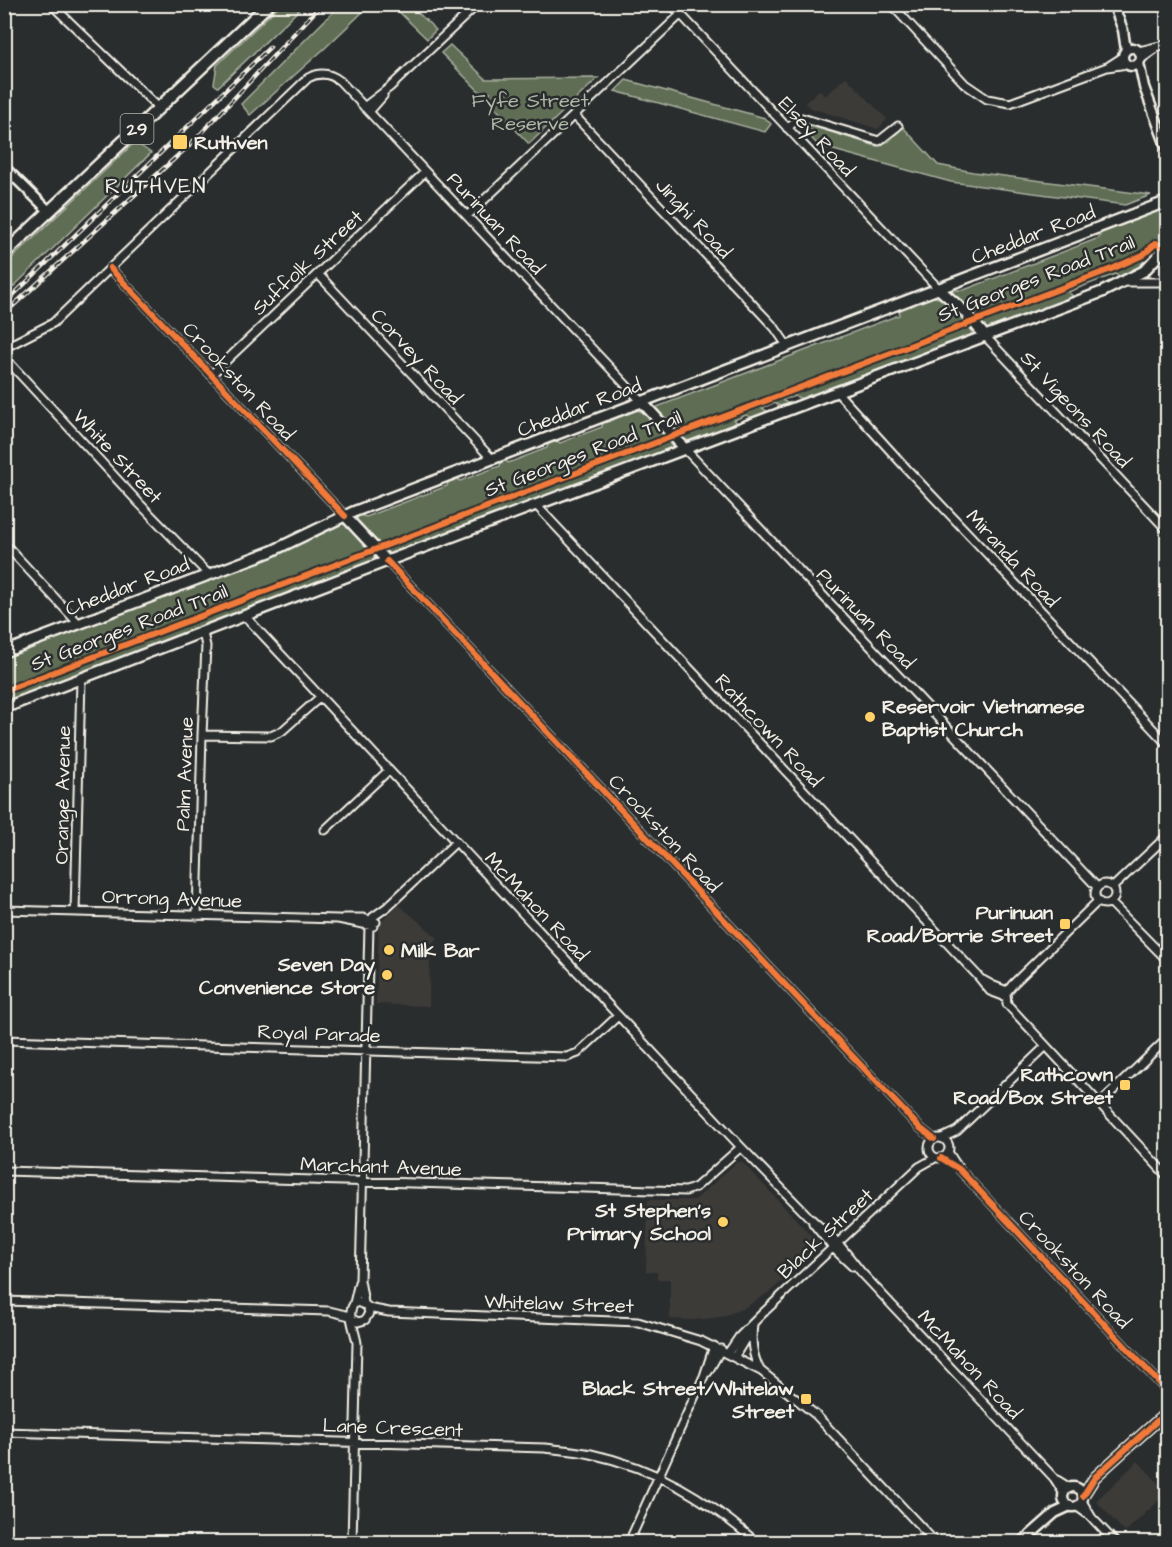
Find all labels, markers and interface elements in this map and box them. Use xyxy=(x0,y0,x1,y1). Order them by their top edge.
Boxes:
park label: Fyfe Street Reserve xyxy=(471,87,589,138)
street label: Elsey Road xyxy=(771,90,861,184)
road number: 29 xyxy=(120,114,154,144)
place label: Ruthven xyxy=(194,129,268,157)
marker: Ruthven xyxy=(171,133,189,151)
street label: Purinuan Road xyxy=(440,166,550,281)
district label: RUTHVEN xyxy=(105,172,207,201)
street label: Jinghi Road xyxy=(648,172,738,266)
street label: Cheddar Road xyxy=(967,198,1099,271)
street label: Suffolk Street xyxy=(246,204,370,322)
street label: St Georges Road Trail xyxy=(934,228,1139,330)
street label: Corvey Road xyxy=(364,302,468,412)
street label: Crookston Road xyxy=(176,316,301,447)
street label: St Vigeons Road xyxy=(1013,345,1137,475)
street label: Cheddar Road xyxy=(513,371,645,444)
street label: White Street xyxy=(66,403,169,510)
street label: St Georges Road Trail xyxy=(481,403,686,505)
street label: Miranda Road xyxy=(959,503,1065,614)
street label: Cheddar Road xyxy=(61,550,193,623)
street label: Purinuan Road xyxy=(810,562,921,676)
street label: St Georges Road Trail xyxy=(27,577,232,679)
street label: Rathcown Road xyxy=(708,668,828,794)
place label: Reservoir Vietnamese Baptist Church xyxy=(882,693,1085,744)
marker: Reservoir Vietnamese Baptist Church xyxy=(863,710,877,724)
street label: Palm Avenue xyxy=(169,716,201,832)
street label: Orange Avenue xyxy=(48,725,79,865)
street label: Crookston Road xyxy=(602,768,727,899)
street label: McMahon Road xyxy=(478,846,595,968)
street label: Orrong Avenue xyxy=(101,883,243,916)
place label: Purinuan Road/Borrie Street xyxy=(867,899,1054,950)
marker: Purinuan Road/Borrie Street xyxy=(1058,917,1072,931)
place label: Milk Bar xyxy=(401,937,480,965)
marker: Milk Bar xyxy=(382,943,396,957)
place label: Seven Day Convenience Store xyxy=(199,951,375,1002)
marker: Seven Day Convenience Store xyxy=(380,968,394,982)
street label: Royal Parade xyxy=(257,1018,381,1051)
place label: Rathcown Road/Box Street xyxy=(953,1061,1114,1112)
marker: Rathcown Road/Box Street xyxy=(1118,1078,1132,1092)
street label: Marchant Avenue xyxy=(300,1150,462,1184)
street label: Black Street xyxy=(771,1182,880,1286)
place label: St Stephen's Primary School xyxy=(567,1197,711,1249)
street label: Crookston Road xyxy=(1012,1204,1137,1335)
marker: St Stephen's Primary School xyxy=(716,1215,730,1229)
street label: Whitelaw Street xyxy=(484,1287,634,1321)
street label: McMahon Road xyxy=(911,1304,1028,1426)
place label: Black Street/Whitelaw Street xyxy=(583,1375,795,1426)
marker: Black Street/Whitelaw Street xyxy=(799,1392,813,1406)
street label: Lane Crescent xyxy=(322,1412,464,1444)

